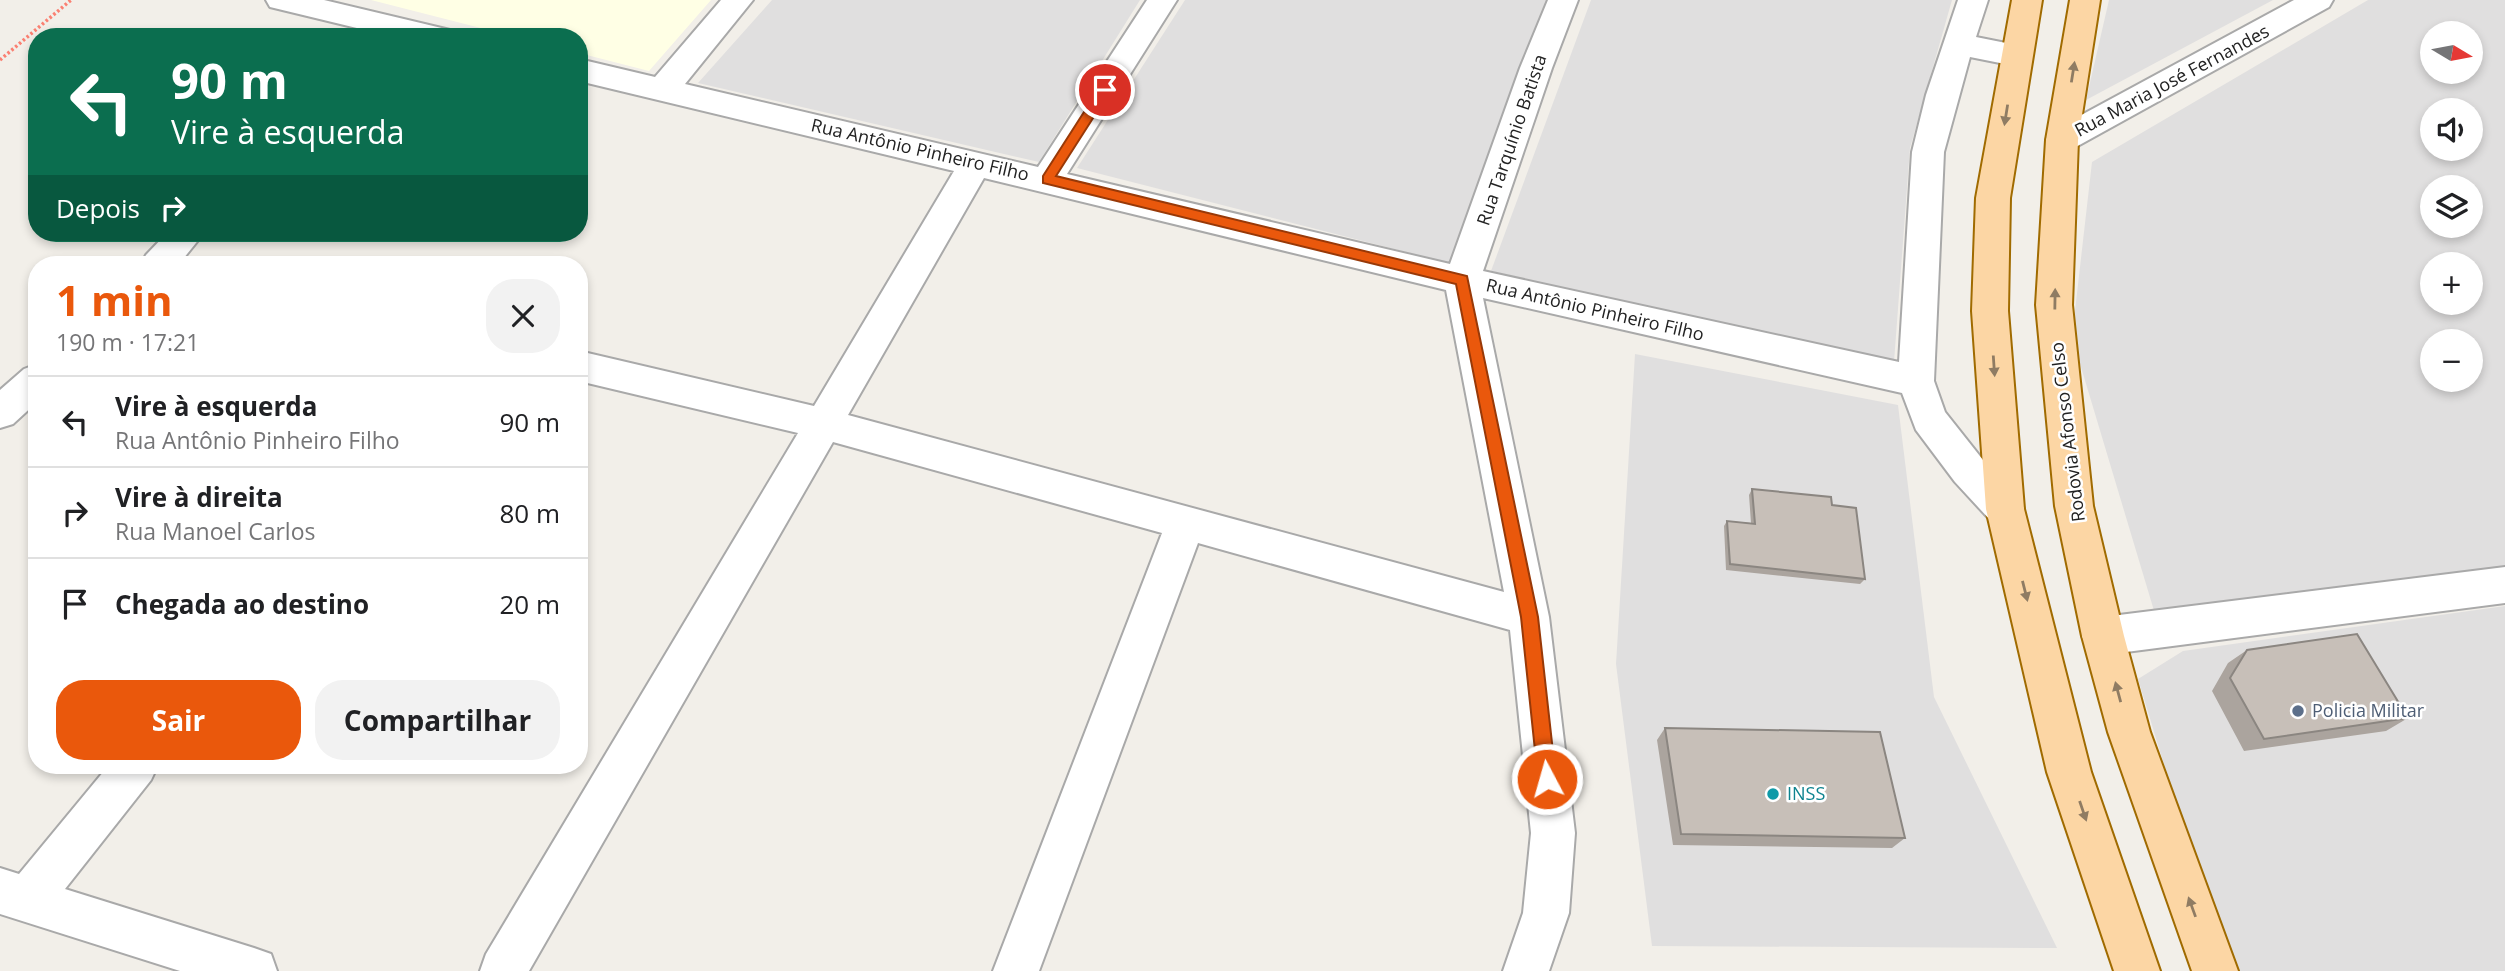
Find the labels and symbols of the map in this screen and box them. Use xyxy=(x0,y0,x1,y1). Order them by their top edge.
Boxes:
street label: Rua Maria José Fernandes xyxy=(2070,19,2273,142)
north arrow xyxy=(2420,21,2483,84)
street label: Rua Tarquínio Batista xyxy=(1471,51,1552,228)
pin xyxy=(1075,60,1135,120)
one-way arrow xyxy=(2068,61,2079,83)
one-way arrow xyxy=(2000,104,2011,126)
street label: Rua Antônio Pinheiro Filho xyxy=(809,112,1031,186)
street label: Rua Antônio Pinheiro Filho xyxy=(1484,272,1706,346)
one-way arrow xyxy=(2049,288,2061,310)
street label: Rodovia Afonso Celso xyxy=(2044,341,2090,523)
one-way arrow xyxy=(1989,355,2000,377)
one-way arrow xyxy=(2020,580,2031,602)
one-way arrow xyxy=(2112,681,2123,703)
place label: Policia Militar xyxy=(2312,698,2425,722)
marker: Policia Militar xyxy=(2290,703,2306,719)
position arrow xyxy=(1510,742,1584,816)
place label: INSS xyxy=(1787,781,1825,805)
marker: INSS xyxy=(1765,786,1781,802)
one-way arrow xyxy=(2078,800,2088,821)
one-way arrow xyxy=(2186,896,2197,917)

